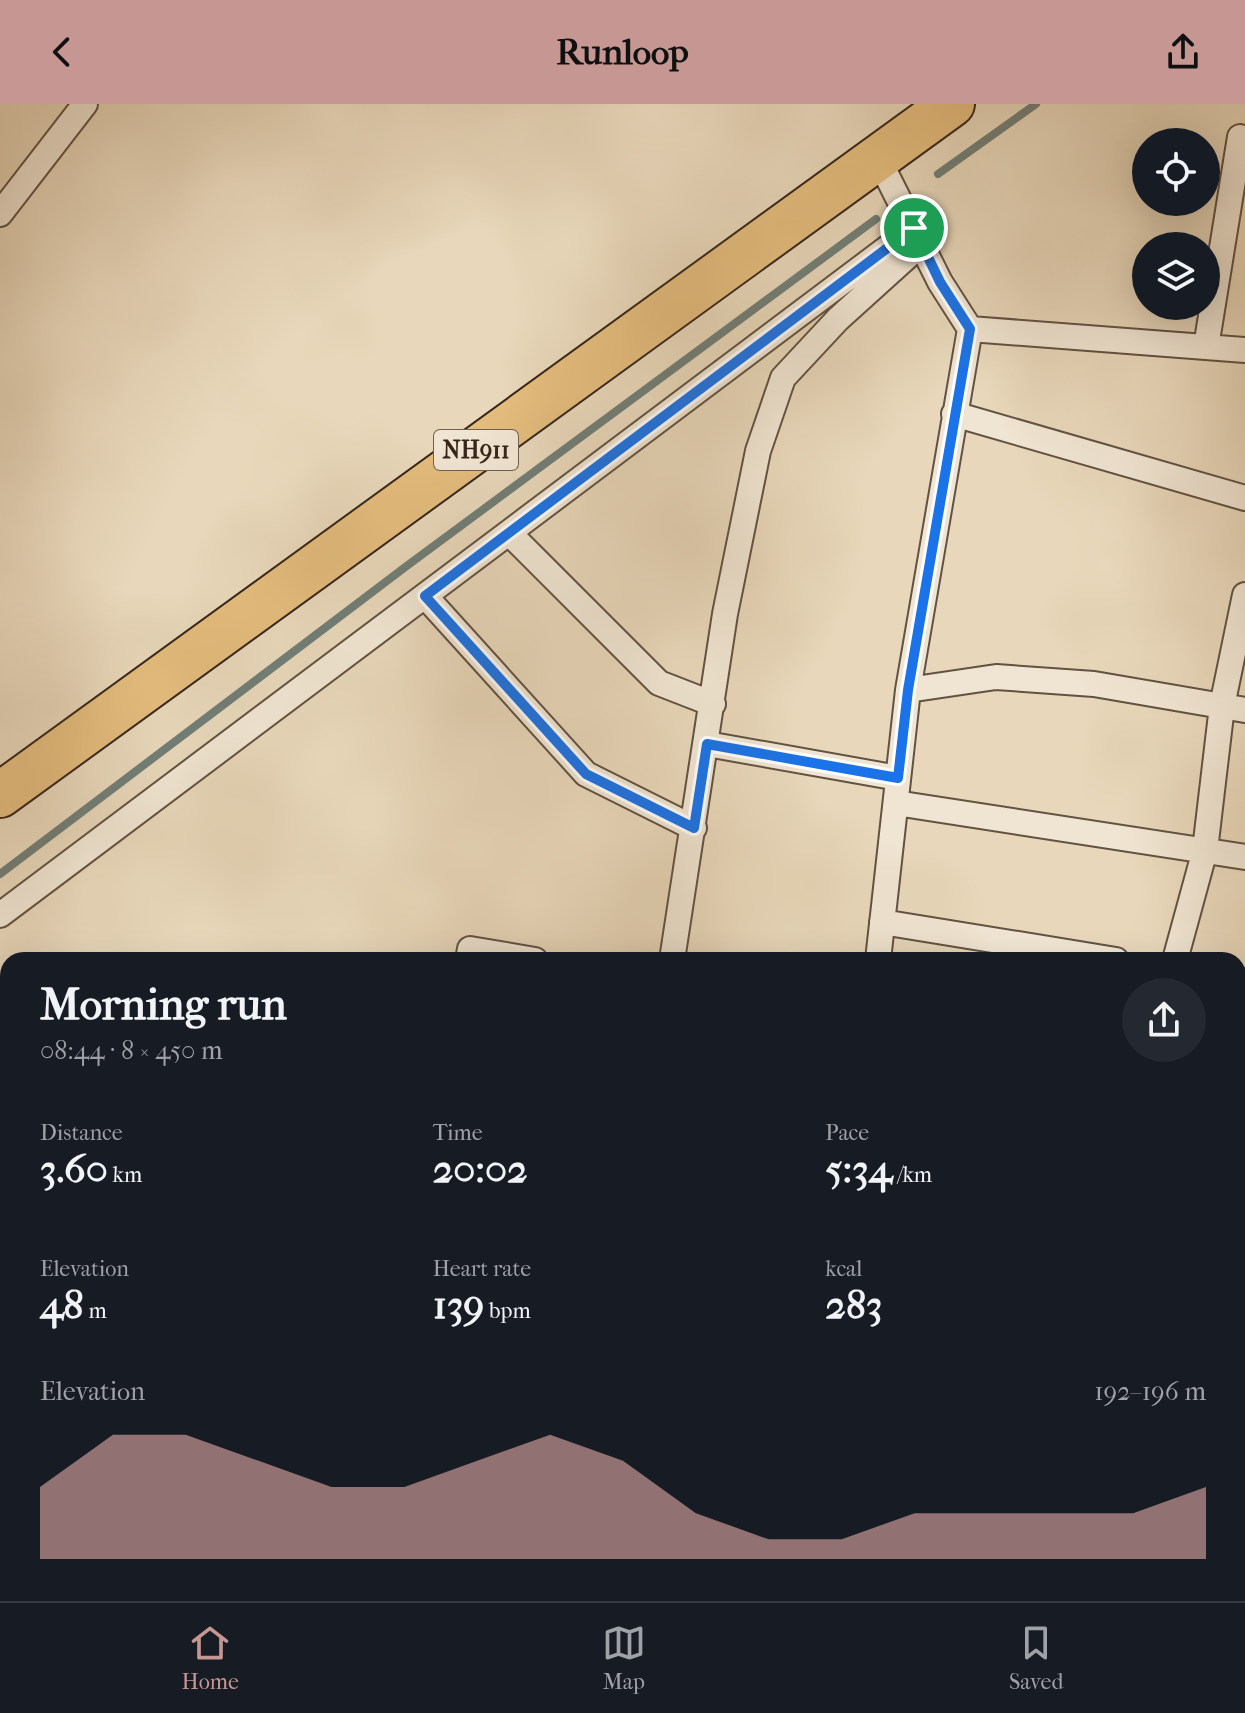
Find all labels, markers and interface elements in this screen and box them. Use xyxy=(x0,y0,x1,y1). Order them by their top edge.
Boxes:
icon: back xyxy=(40,30,84,74)
icon: share xyxy=(1161,30,1205,74)
text: Runloop xyxy=(556,31,689,73)
map controls xyxy=(1132,128,1220,320)
button: locate xyxy=(1132,128,1220,216)
pin xyxy=(880,194,948,262)
icon: arrive xyxy=(892,206,936,250)
button: layers xyxy=(1132,232,1220,320)
road number: NH911 xyxy=(434,430,518,470)
button: share xyxy=(1122,978,1206,1062)
text: Morning run xyxy=(40,979,287,1030)
text: 08:44 · 8 × 450 m xyxy=(40,1035,223,1066)
text: Distance xyxy=(40,1120,123,1146)
text: Time xyxy=(433,1120,483,1146)
text: Pace xyxy=(825,1120,869,1146)
text: 3.60 xyxy=(40,1146,108,1192)
text: 20:02 xyxy=(433,1146,528,1192)
text: 5:34 xyxy=(825,1146,892,1192)
text: km xyxy=(108,1162,142,1188)
text: /km xyxy=(892,1162,932,1188)
text: Elevation xyxy=(40,1256,129,1282)
text: Heart rate xyxy=(433,1256,531,1282)
text: kcal xyxy=(825,1256,862,1282)
text: 48 xyxy=(40,1282,84,1328)
text: 139 xyxy=(433,1282,484,1328)
text: 283 xyxy=(825,1282,882,1328)
text: m xyxy=(84,1298,107,1324)
text: bpm xyxy=(484,1298,531,1324)
text: Elevation xyxy=(40,1376,145,1407)
text: 192–196 m xyxy=(1094,1376,1206,1407)
tab: Home xyxy=(182,1621,239,1695)
tab: Map xyxy=(602,1621,646,1695)
tab: Saved xyxy=(1009,1621,1063,1695)

